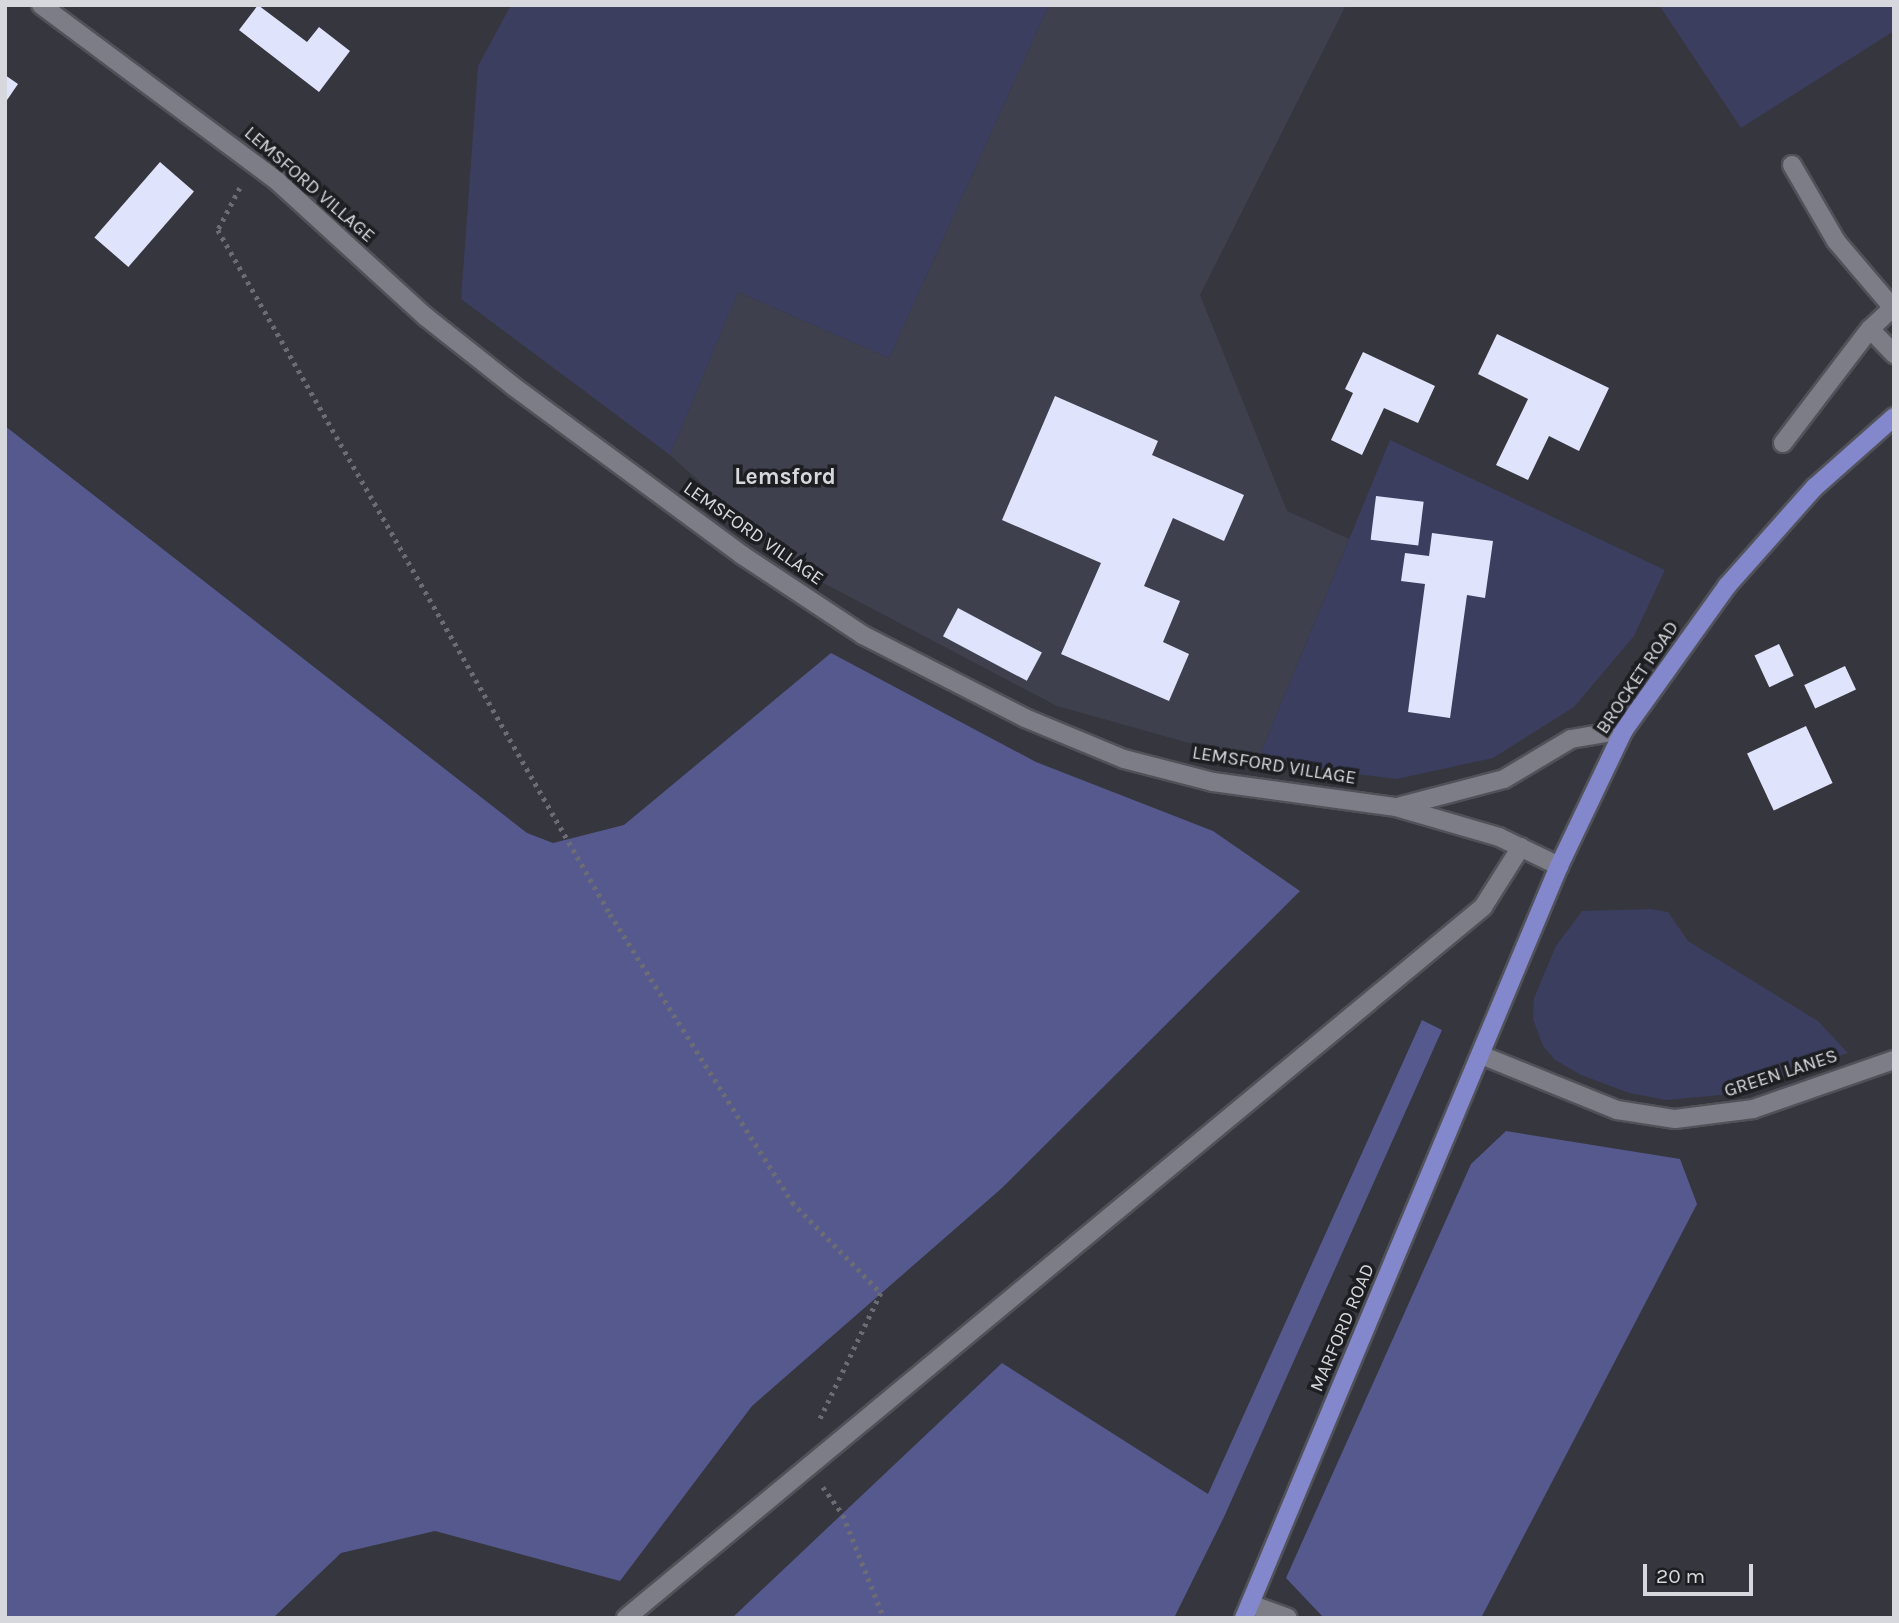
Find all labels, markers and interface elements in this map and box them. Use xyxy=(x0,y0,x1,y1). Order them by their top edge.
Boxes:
street label: LEMSFORD VILLAGE xyxy=(239,122,379,248)
district label: Lemsford xyxy=(734,463,836,491)
street label: LEMSFORD VILLAGE xyxy=(679,477,827,591)
street label: BROCKET ROAD xyxy=(1592,617,1684,739)
street label: LEMSFORD VILLAGE xyxy=(1190,742,1358,790)
street label: GREEN LANES xyxy=(1722,1045,1840,1103)
street label: MARFORD ROAD xyxy=(1306,1261,1380,1395)
scale bar xyxy=(1647,1550,1757,1594)
text: 20 m xyxy=(1656,1564,1705,1588)

